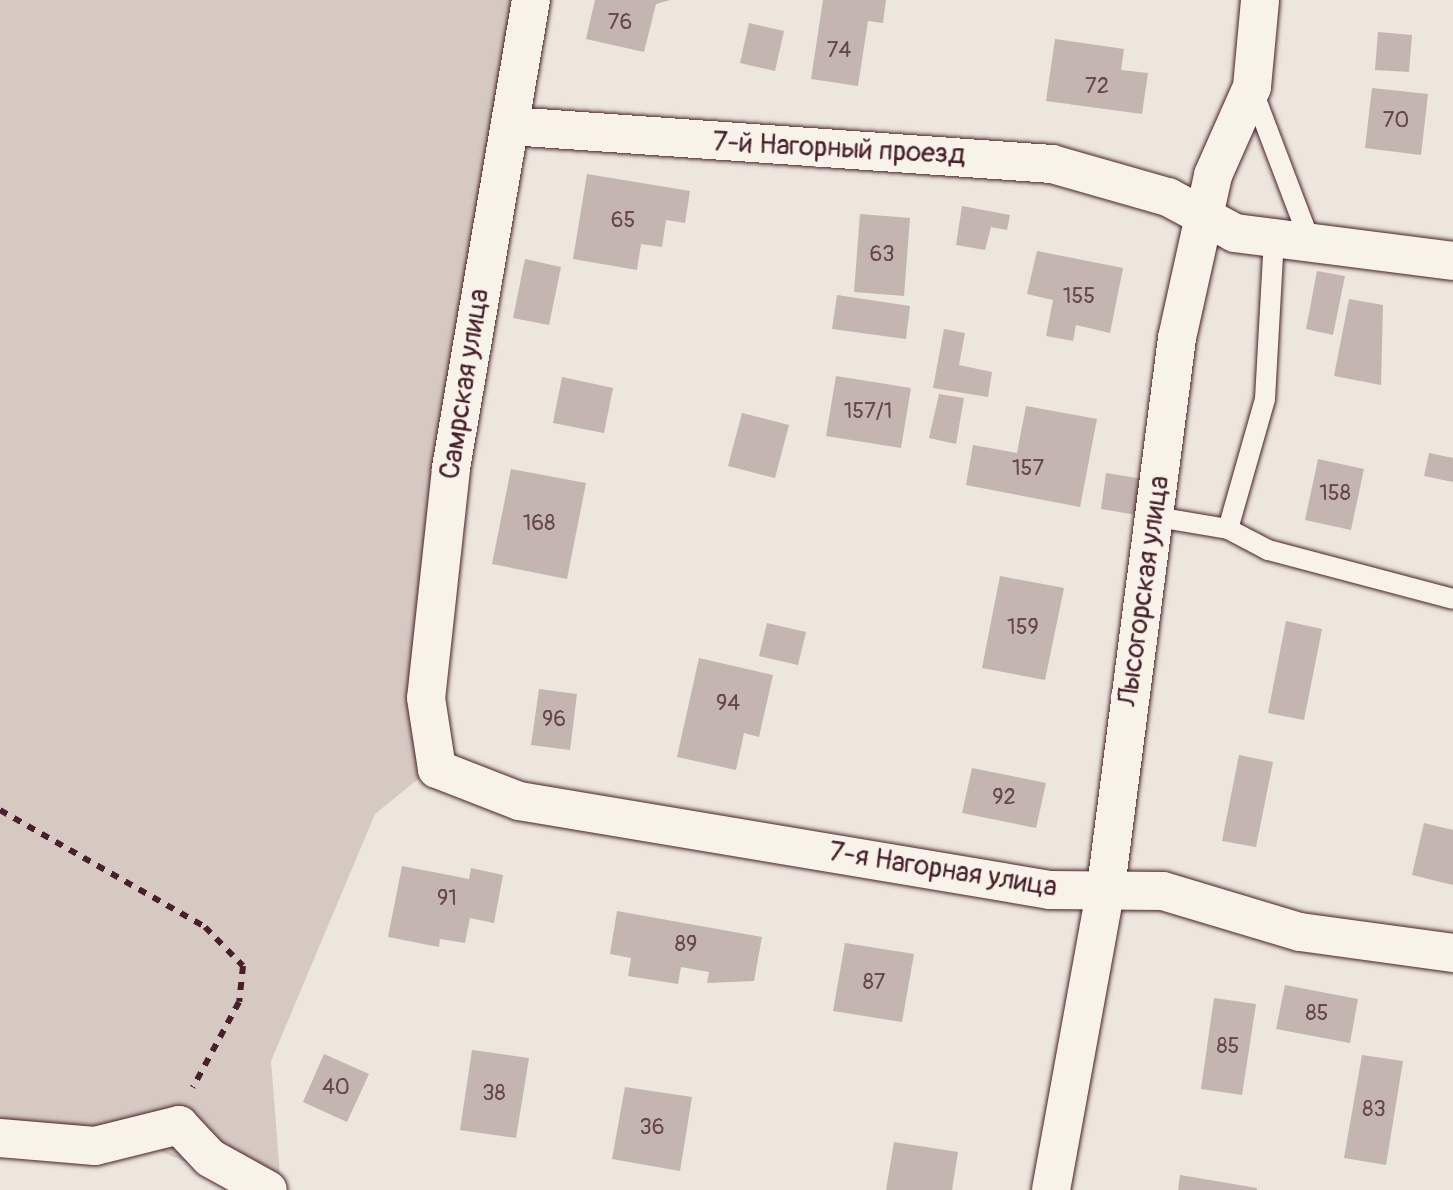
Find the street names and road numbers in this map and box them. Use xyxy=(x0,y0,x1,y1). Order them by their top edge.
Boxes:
street label: 7-й Нагорный проезд xyxy=(712,126,966,172)
street label: Самрская улица xyxy=(433,286,497,482)
street label: Лысогорская улица xyxy=(1111,474,1177,708)
street label: 7-я Нагорная улица xyxy=(827,835,1059,905)

